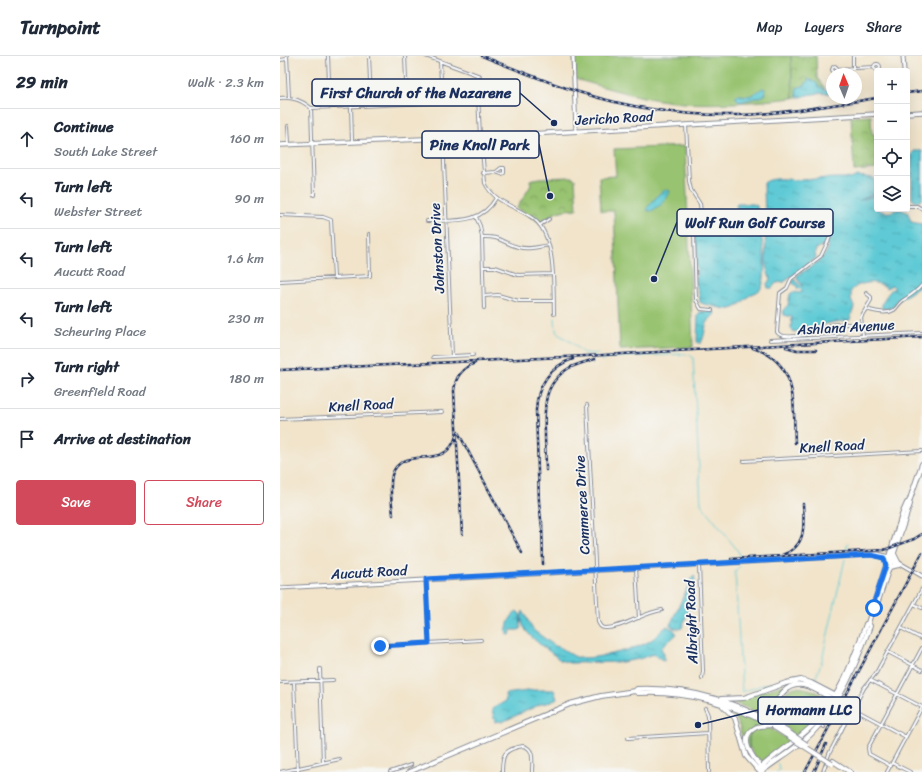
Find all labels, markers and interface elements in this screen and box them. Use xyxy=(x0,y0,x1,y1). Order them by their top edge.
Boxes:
text: Turnpoint xyxy=(20,11,101,44)
text: Map xyxy=(757,15,782,40)
text: Layers xyxy=(804,15,844,40)
text: Share xyxy=(866,15,902,40)
text: 29 min xyxy=(16,67,68,97)
north arrow xyxy=(826,68,862,104)
map controls xyxy=(874,68,910,212)
button: + xyxy=(874,68,910,104)
text: Walk · 2.3 km xyxy=(188,71,264,94)
callout: First Church of the Nazarene xyxy=(312,79,520,106)
text: First Church of the Nazarene xyxy=(320,80,512,106)
street label: Jericho Road xyxy=(573,104,655,133)
button: − xyxy=(874,104,910,140)
text: Continue xyxy=(54,114,114,140)
text: 160 m xyxy=(229,127,264,150)
icon: ahead xyxy=(16,128,38,150)
callout: Pine Knoll Park xyxy=(422,131,539,158)
text: Pine Knoll Park xyxy=(430,132,530,158)
text: South Lake Street xyxy=(54,140,157,163)
button: locate xyxy=(874,140,910,176)
text: Turn left xyxy=(54,174,112,200)
button: layers xyxy=(874,176,910,212)
text: 90 m xyxy=(234,187,264,210)
icon: left xyxy=(16,188,38,210)
text: Webster Street xyxy=(54,200,142,223)
street label: Johnston Drive xyxy=(423,202,452,295)
callout: Wolf Run Golf Course xyxy=(677,209,833,236)
text: Wolf Run Golf Course xyxy=(685,210,826,236)
text: Turn left xyxy=(54,234,112,260)
text: 1.6 km xyxy=(227,247,264,270)
icon: left xyxy=(16,248,38,270)
text: Aucutt Road xyxy=(54,260,125,283)
text: Turn left xyxy=(54,294,112,320)
text: 230 m xyxy=(228,307,264,330)
icon: left xyxy=(16,308,38,330)
street label: Ashland Avenue xyxy=(796,312,895,343)
text: Scheuring Place xyxy=(54,320,146,343)
text: Turn right xyxy=(54,354,119,380)
text: 180 m xyxy=(229,367,264,390)
icon: right xyxy=(16,368,38,390)
text: Greenfield Road xyxy=(54,380,146,403)
street label: Knell Road xyxy=(328,391,396,420)
text: Arrive at destination xyxy=(54,426,191,452)
icon: arrive xyxy=(16,428,38,450)
street label: Knell Road xyxy=(799,432,867,461)
street label: Commerce Drive xyxy=(567,455,598,555)
button: Save xyxy=(16,480,136,525)
button: Share xyxy=(144,480,264,525)
street label: Aucutt Road xyxy=(329,558,409,587)
street label: Albright Road xyxy=(677,578,705,665)
route start xyxy=(865,599,883,617)
route end xyxy=(371,637,389,655)
callout: Hormann LLC xyxy=(758,697,860,724)
text: Hormann LLC xyxy=(765,697,852,723)

